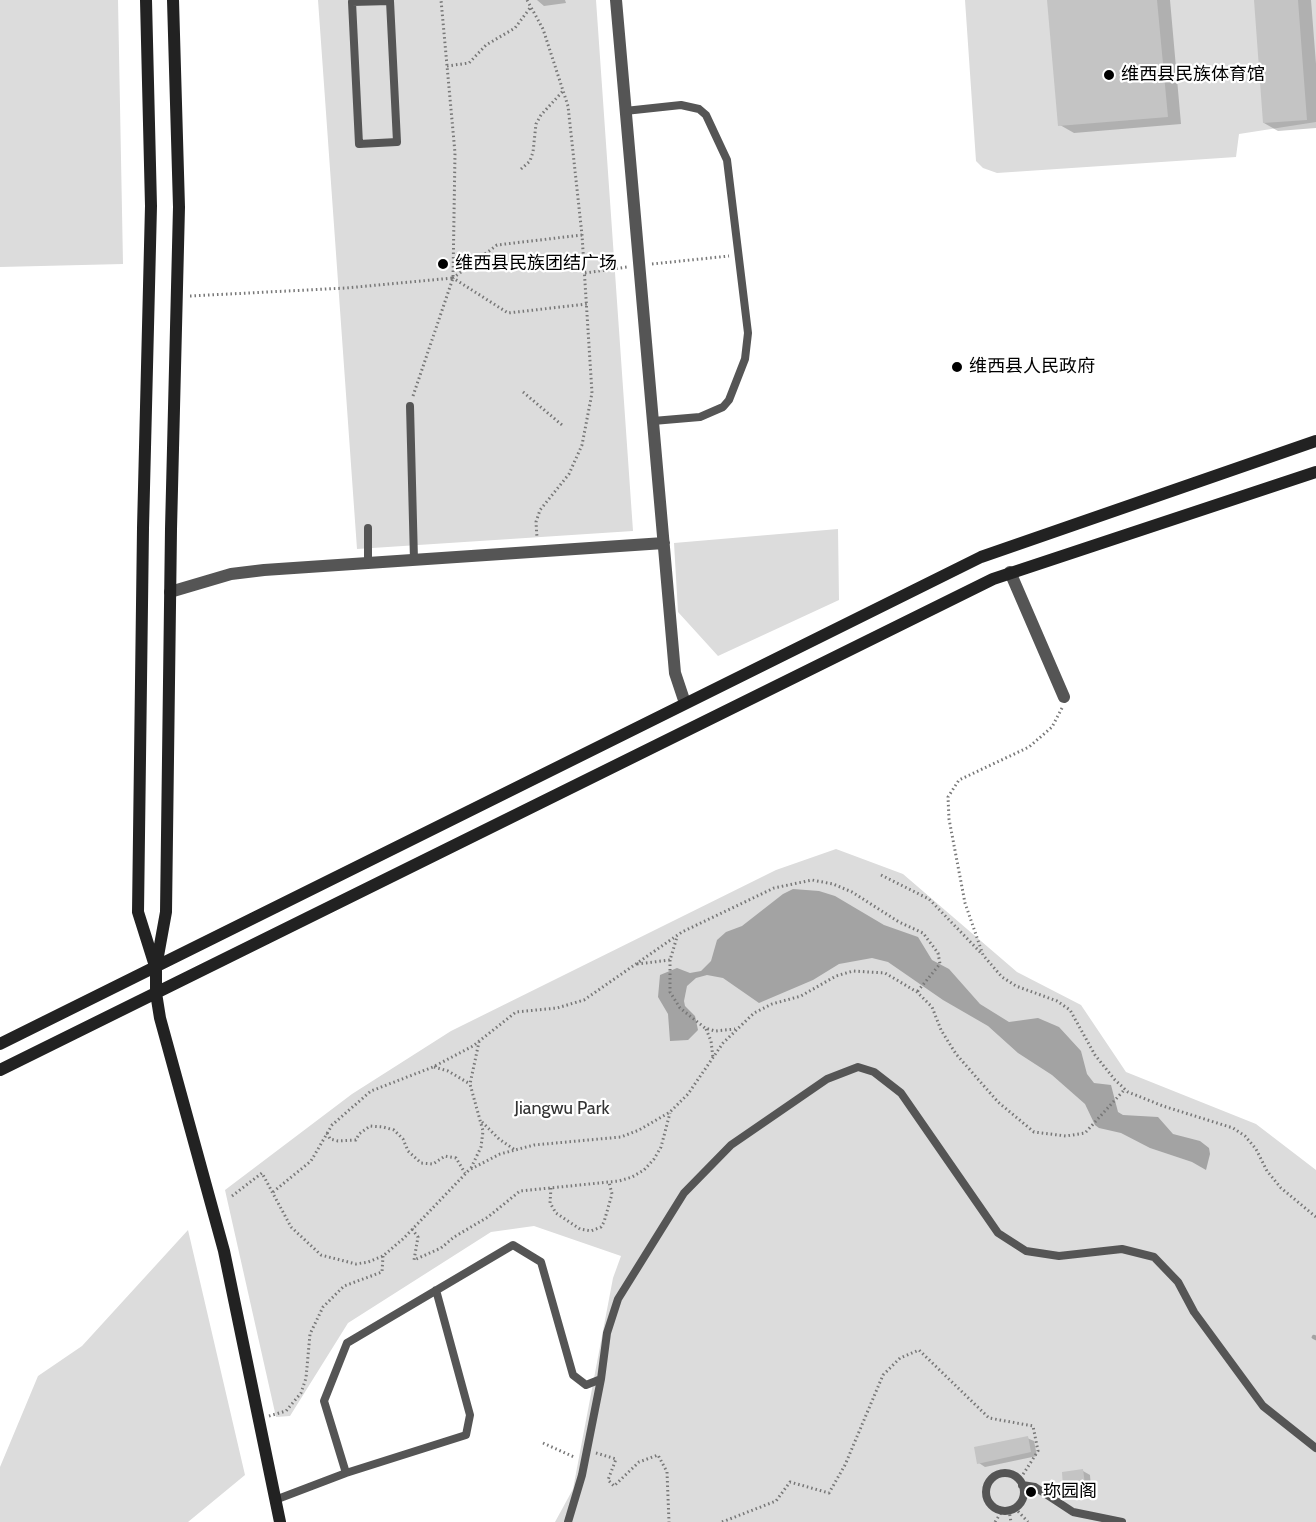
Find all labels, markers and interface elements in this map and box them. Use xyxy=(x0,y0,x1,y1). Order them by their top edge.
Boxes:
place label: 维西县民族体育馆 xyxy=(1121,64,1265,86)
marker: 维西县民族体育馆 xyxy=(1102,68,1116,82)
place label: 维西县民族团结广场 xyxy=(455,253,617,275)
marker: 维西县民族团结广场 xyxy=(436,257,450,271)
place label: 维西县人民政府 xyxy=(969,356,1095,378)
marker: 维西县人民政府 xyxy=(950,360,964,374)
park label: Jiangwu Park xyxy=(515,1098,609,1120)
place label: 珎园阁 xyxy=(1043,1481,1097,1503)
marker: 珎园阁 xyxy=(1024,1485,1038,1499)

